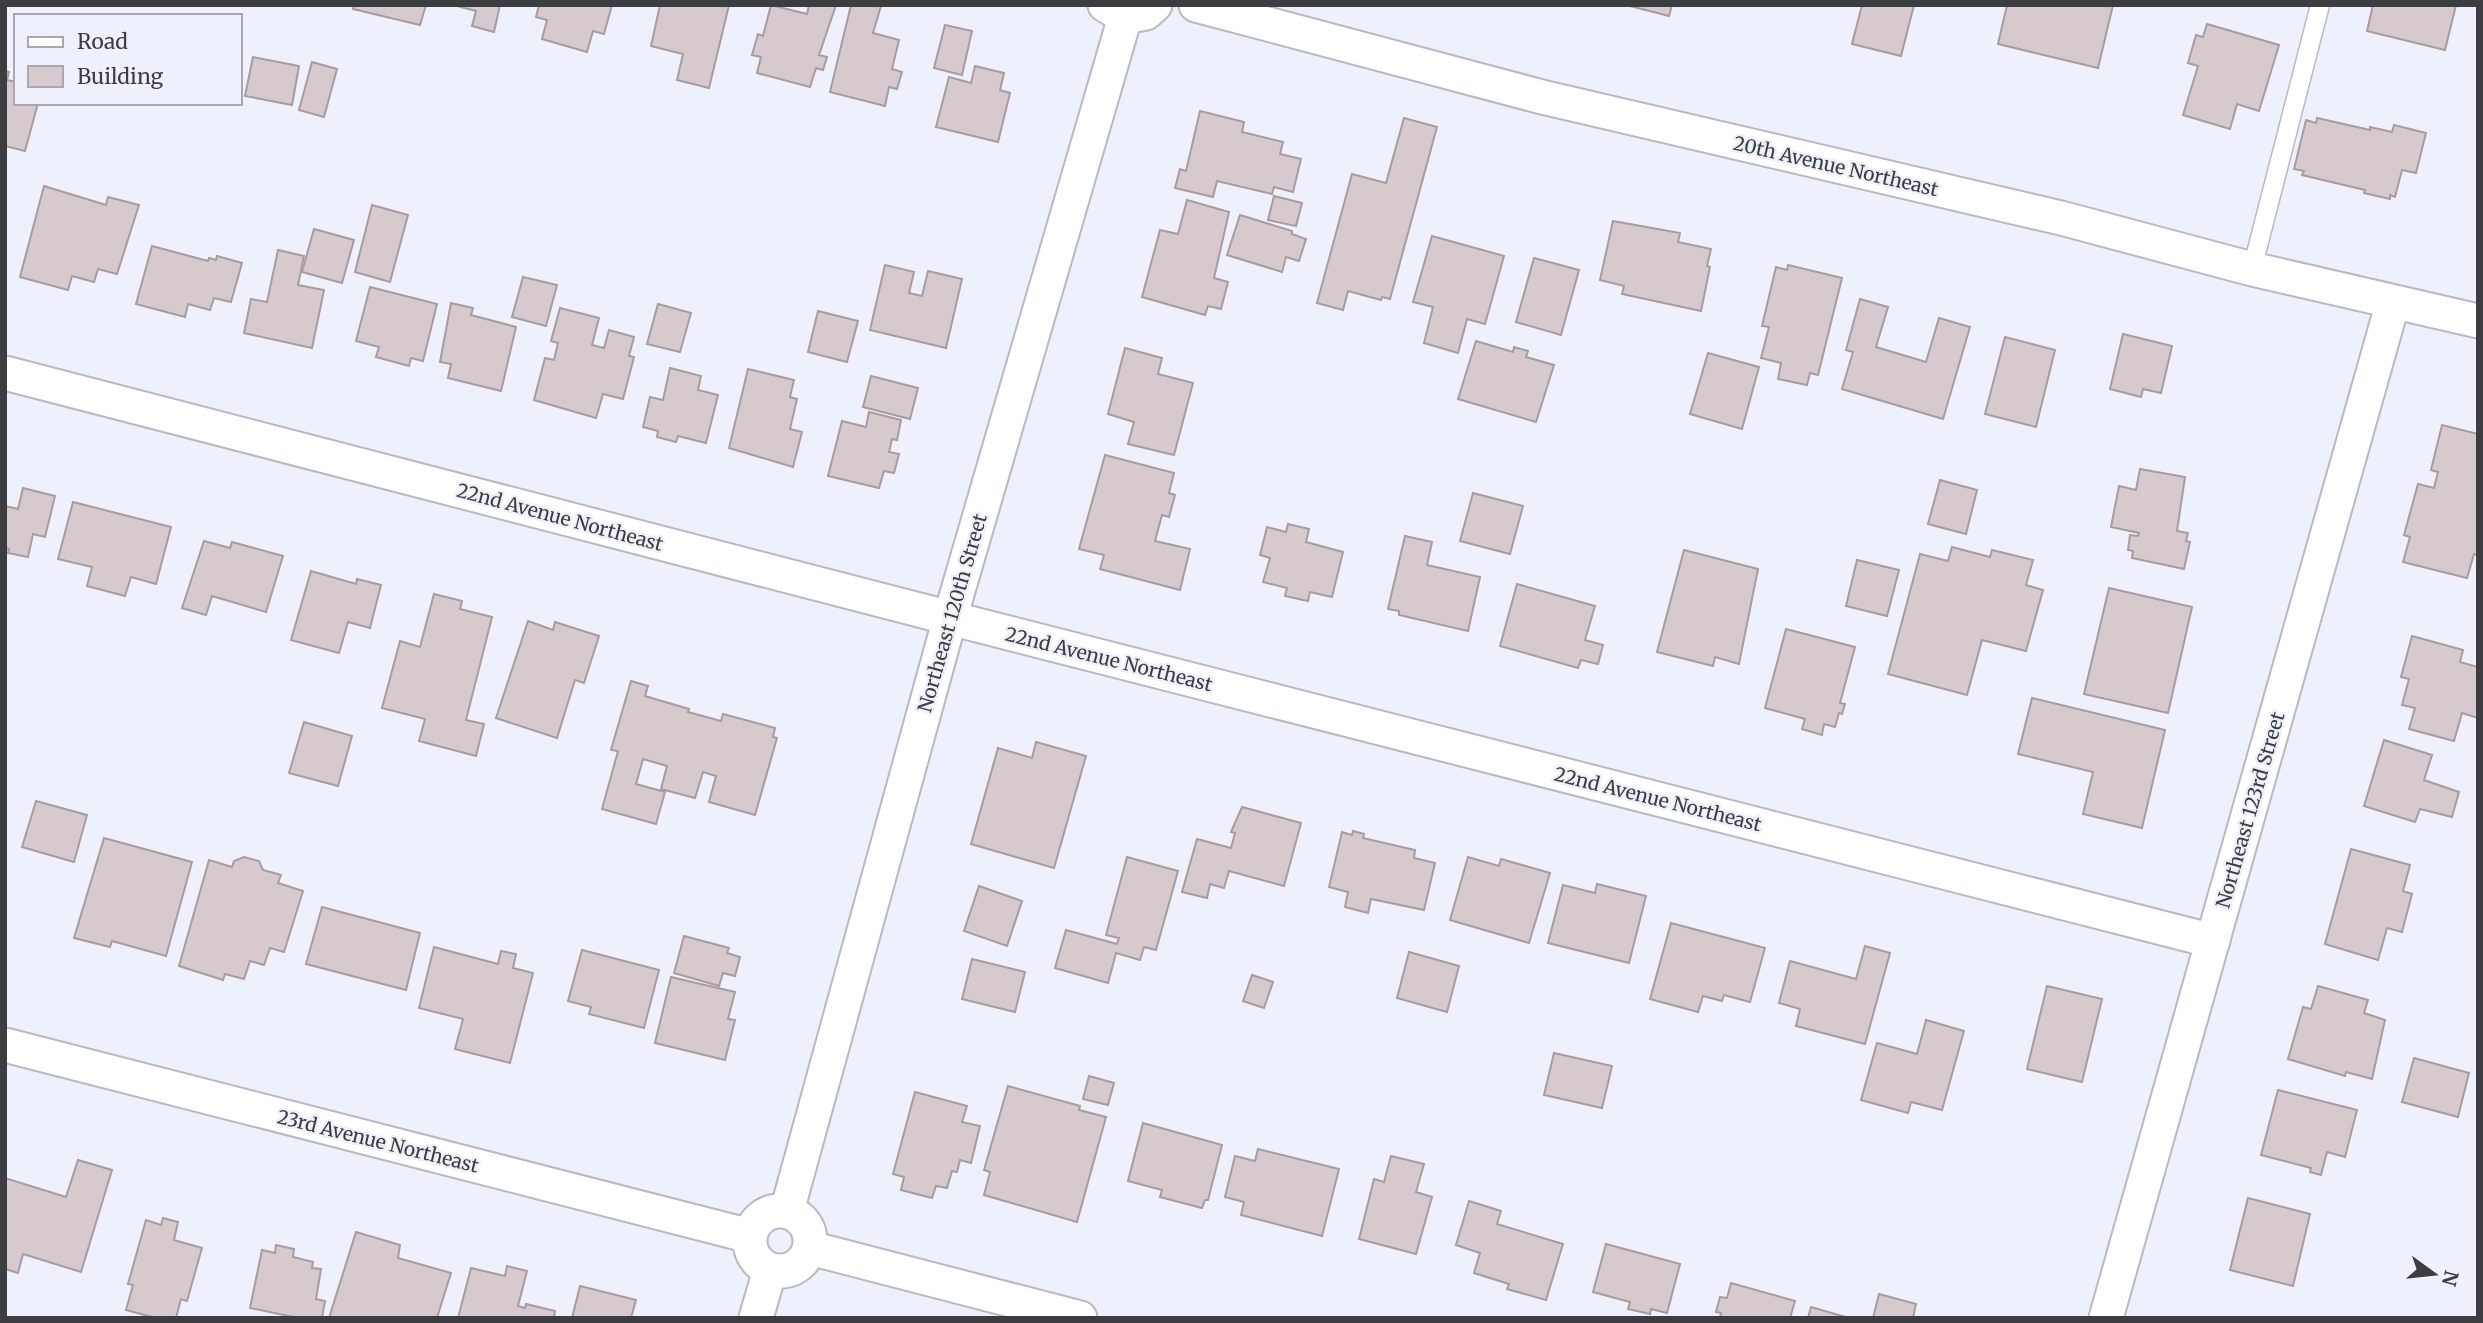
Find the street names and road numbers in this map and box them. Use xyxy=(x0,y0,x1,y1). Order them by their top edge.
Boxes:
street label: 20th Avenue Northeast xyxy=(1731,131,1941,201)
street label: 22nd Avenue Northeast xyxy=(454,478,666,556)
street label: Northeast 120th Street xyxy=(912,510,992,715)
street label: 22nd Avenue Northeast xyxy=(1003,622,1216,697)
street label: Northeast 123rd Street xyxy=(2210,709,2290,911)
street label: 22nd Avenue Northeast xyxy=(1552,762,1765,837)
street label: 23rd Avenue Northeast xyxy=(275,1104,482,1178)

